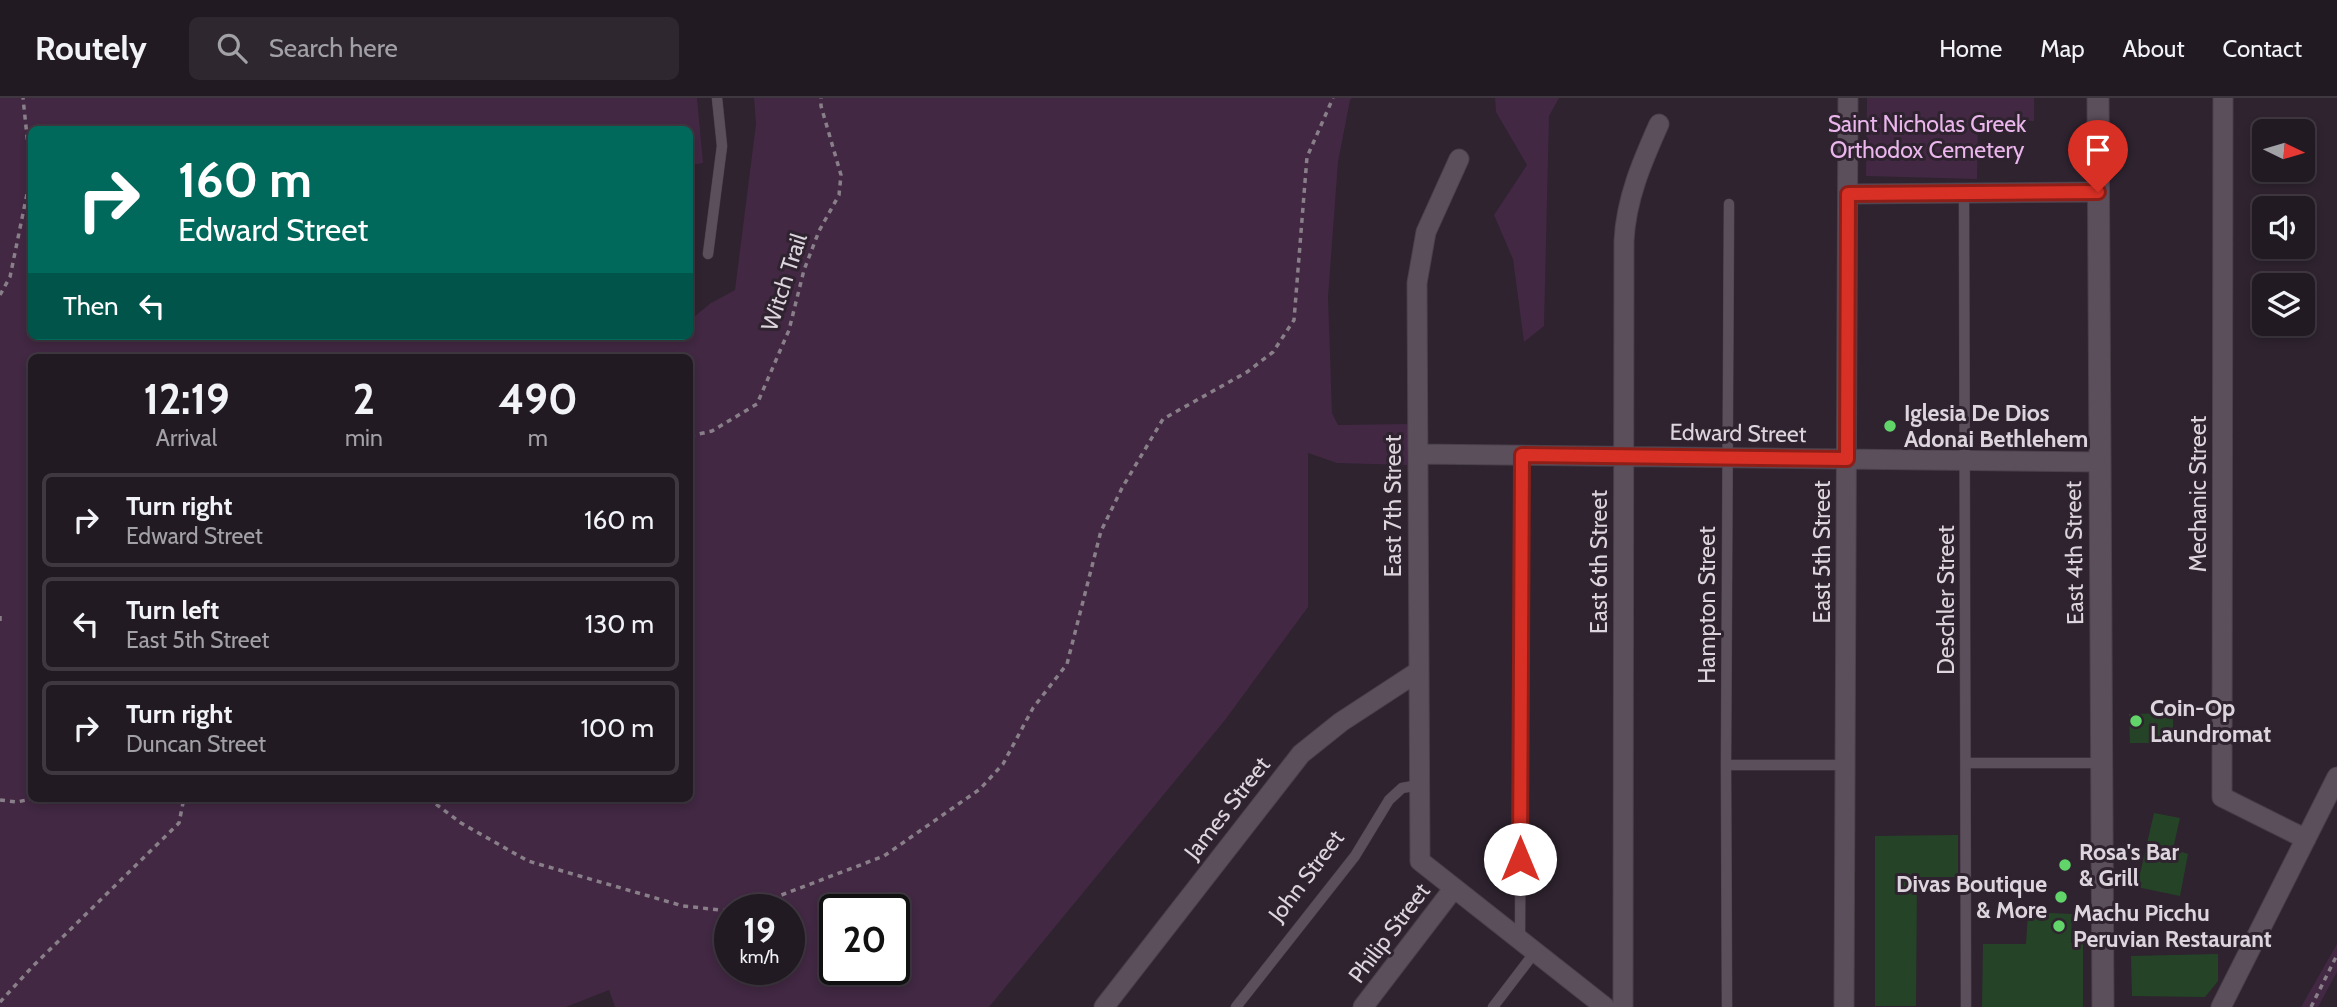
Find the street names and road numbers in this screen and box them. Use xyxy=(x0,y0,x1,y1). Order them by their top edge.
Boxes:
street label: Witch Trail xyxy=(755,229,813,334)
street label: Mechanic Street xyxy=(2184,415,2212,572)
street label: Edward Street xyxy=(1669,418,1807,448)
street label: East 7th Street xyxy=(1379,435,1407,577)
street label: East 5th Street xyxy=(1808,480,1836,624)
street label: East 4th Street xyxy=(2059,481,2089,625)
street label: East 6th Street xyxy=(1585,490,1613,634)
street label: Deschler Street xyxy=(1932,525,1960,675)
street label: Hampton Street xyxy=(1693,526,1721,684)
street label: James Street xyxy=(1178,751,1276,866)
street label: John Street xyxy=(1262,824,1350,928)
street label: Philip Street xyxy=(1342,877,1436,988)

